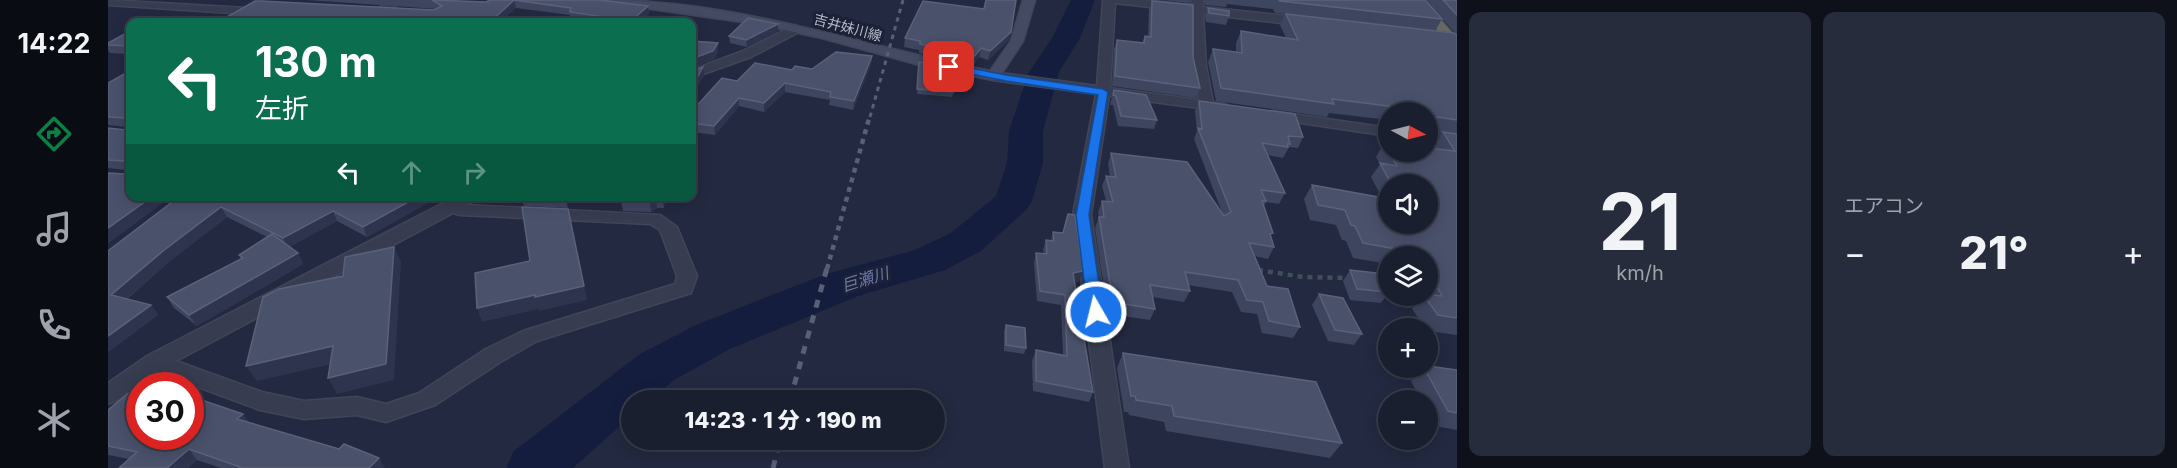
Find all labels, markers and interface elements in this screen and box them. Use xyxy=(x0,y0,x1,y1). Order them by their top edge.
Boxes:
street label: 吉井妹川線 xyxy=(812,10,884,44)
text: 14:22 xyxy=(18,27,90,60)
text: 130 m xyxy=(255,36,377,87)
pin xyxy=(923,41,974,92)
icon: left xyxy=(156,42,234,120)
icon: arrive xyxy=(932,50,965,83)
text: 左折 xyxy=(255,92,309,125)
north arrow xyxy=(1378,102,1438,162)
map controls xyxy=(1378,102,1438,450)
icon: directions xyxy=(33,113,75,155)
icon: left xyxy=(332,156,365,189)
icon: ahead xyxy=(395,156,428,189)
icon: right xyxy=(458,156,491,189)
button: sound xyxy=(1378,174,1438,234)
text: 21 xyxy=(1599,174,1681,269)
text: エアコン xyxy=(1844,194,1924,218)
icon: music xyxy=(33,208,75,250)
text: 21° xyxy=(1959,225,2029,280)
text: − xyxy=(1844,233,1866,273)
text: + xyxy=(2122,233,2144,273)
button: layers xyxy=(1378,246,1438,306)
text: km/h xyxy=(1616,261,1664,285)
water label: 巨瀬川 xyxy=(839,262,893,296)
position arrow xyxy=(1064,280,1128,344)
icon: phone xyxy=(33,304,75,346)
button: + xyxy=(1378,318,1438,378)
speed limit sign: 30 xyxy=(126,372,204,450)
button: − xyxy=(1378,390,1438,450)
icon: climate xyxy=(33,399,75,441)
text: 14:23 · 1 分 · 190 m xyxy=(684,407,882,433)

